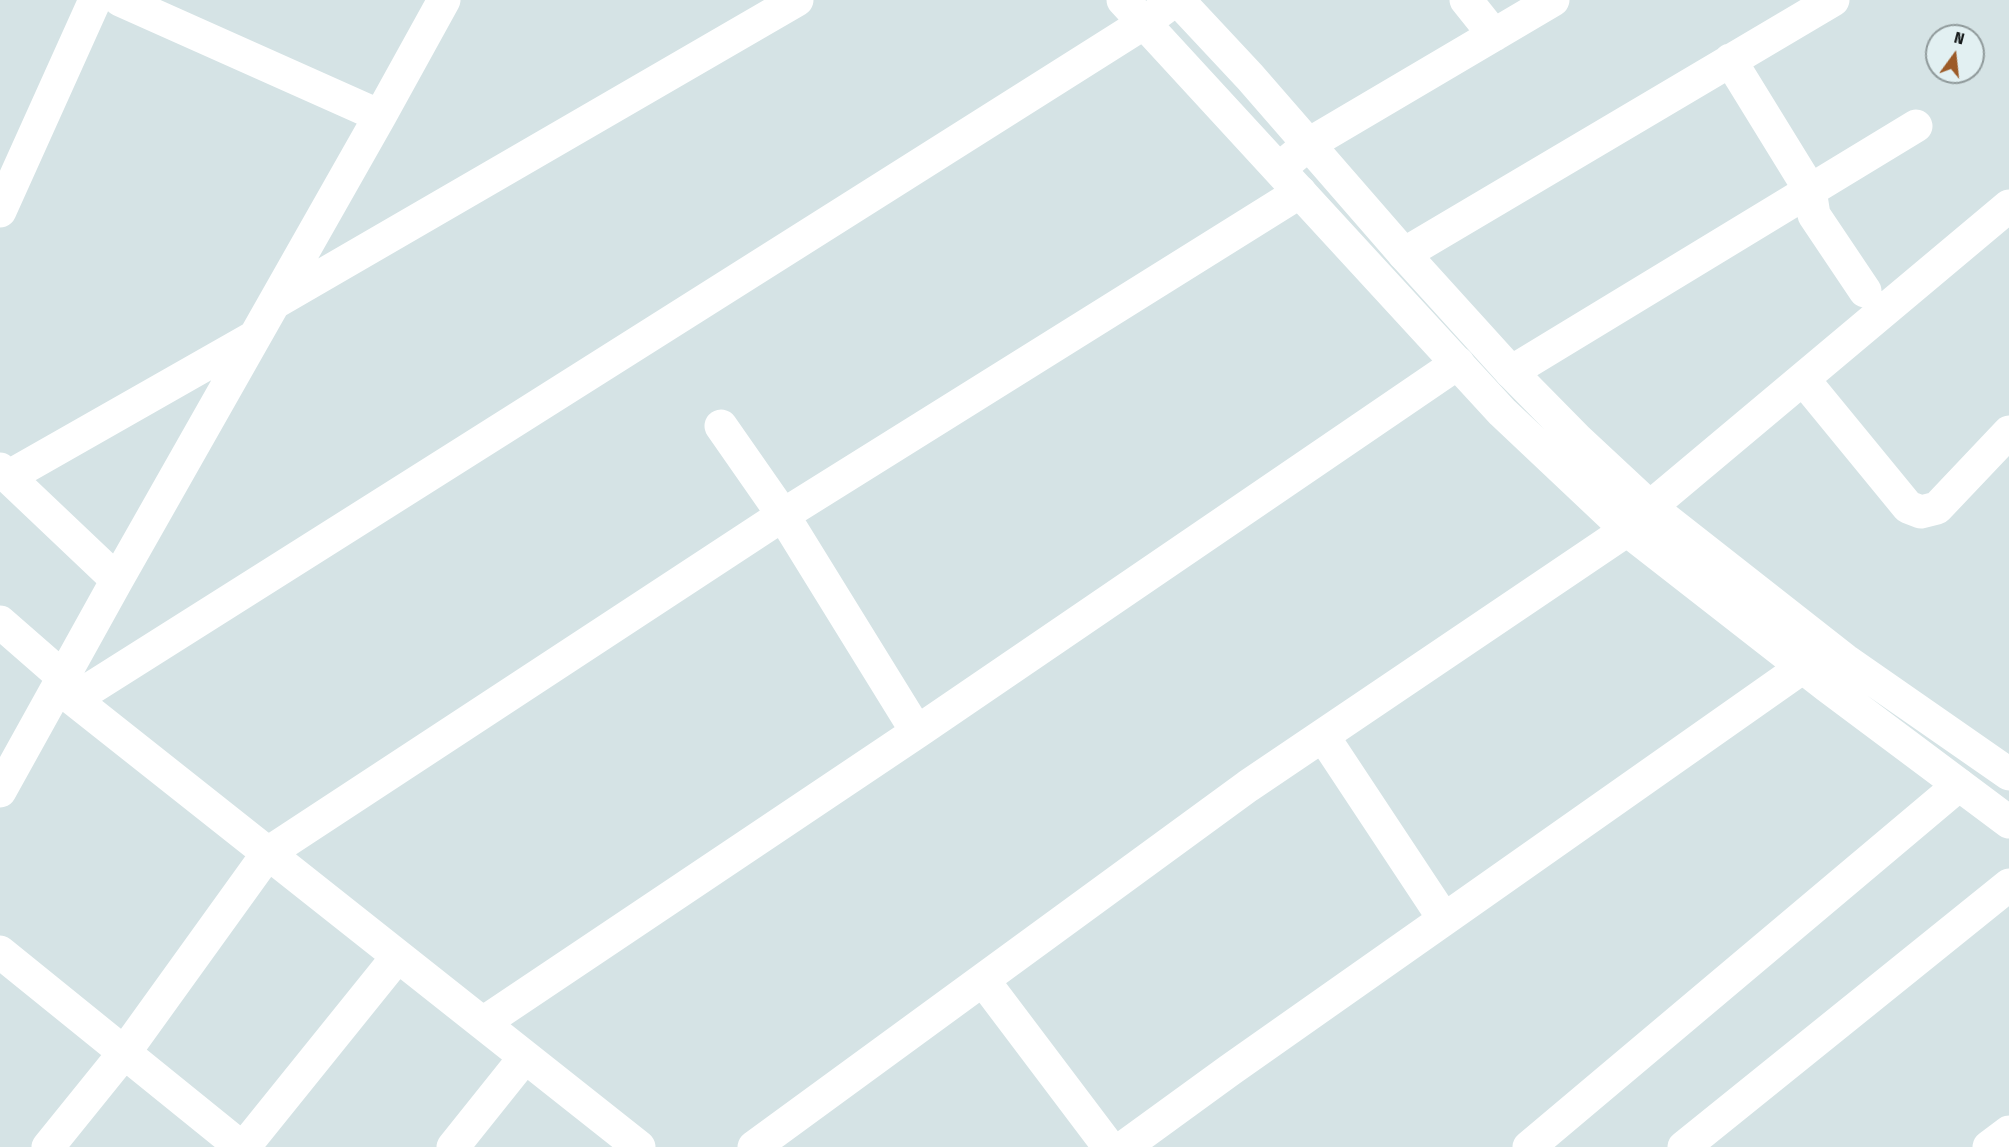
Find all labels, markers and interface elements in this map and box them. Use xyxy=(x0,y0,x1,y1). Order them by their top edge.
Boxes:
north arrow xyxy=(1925,24,1985,84)
text: N xyxy=(1952,28,1966,48)

